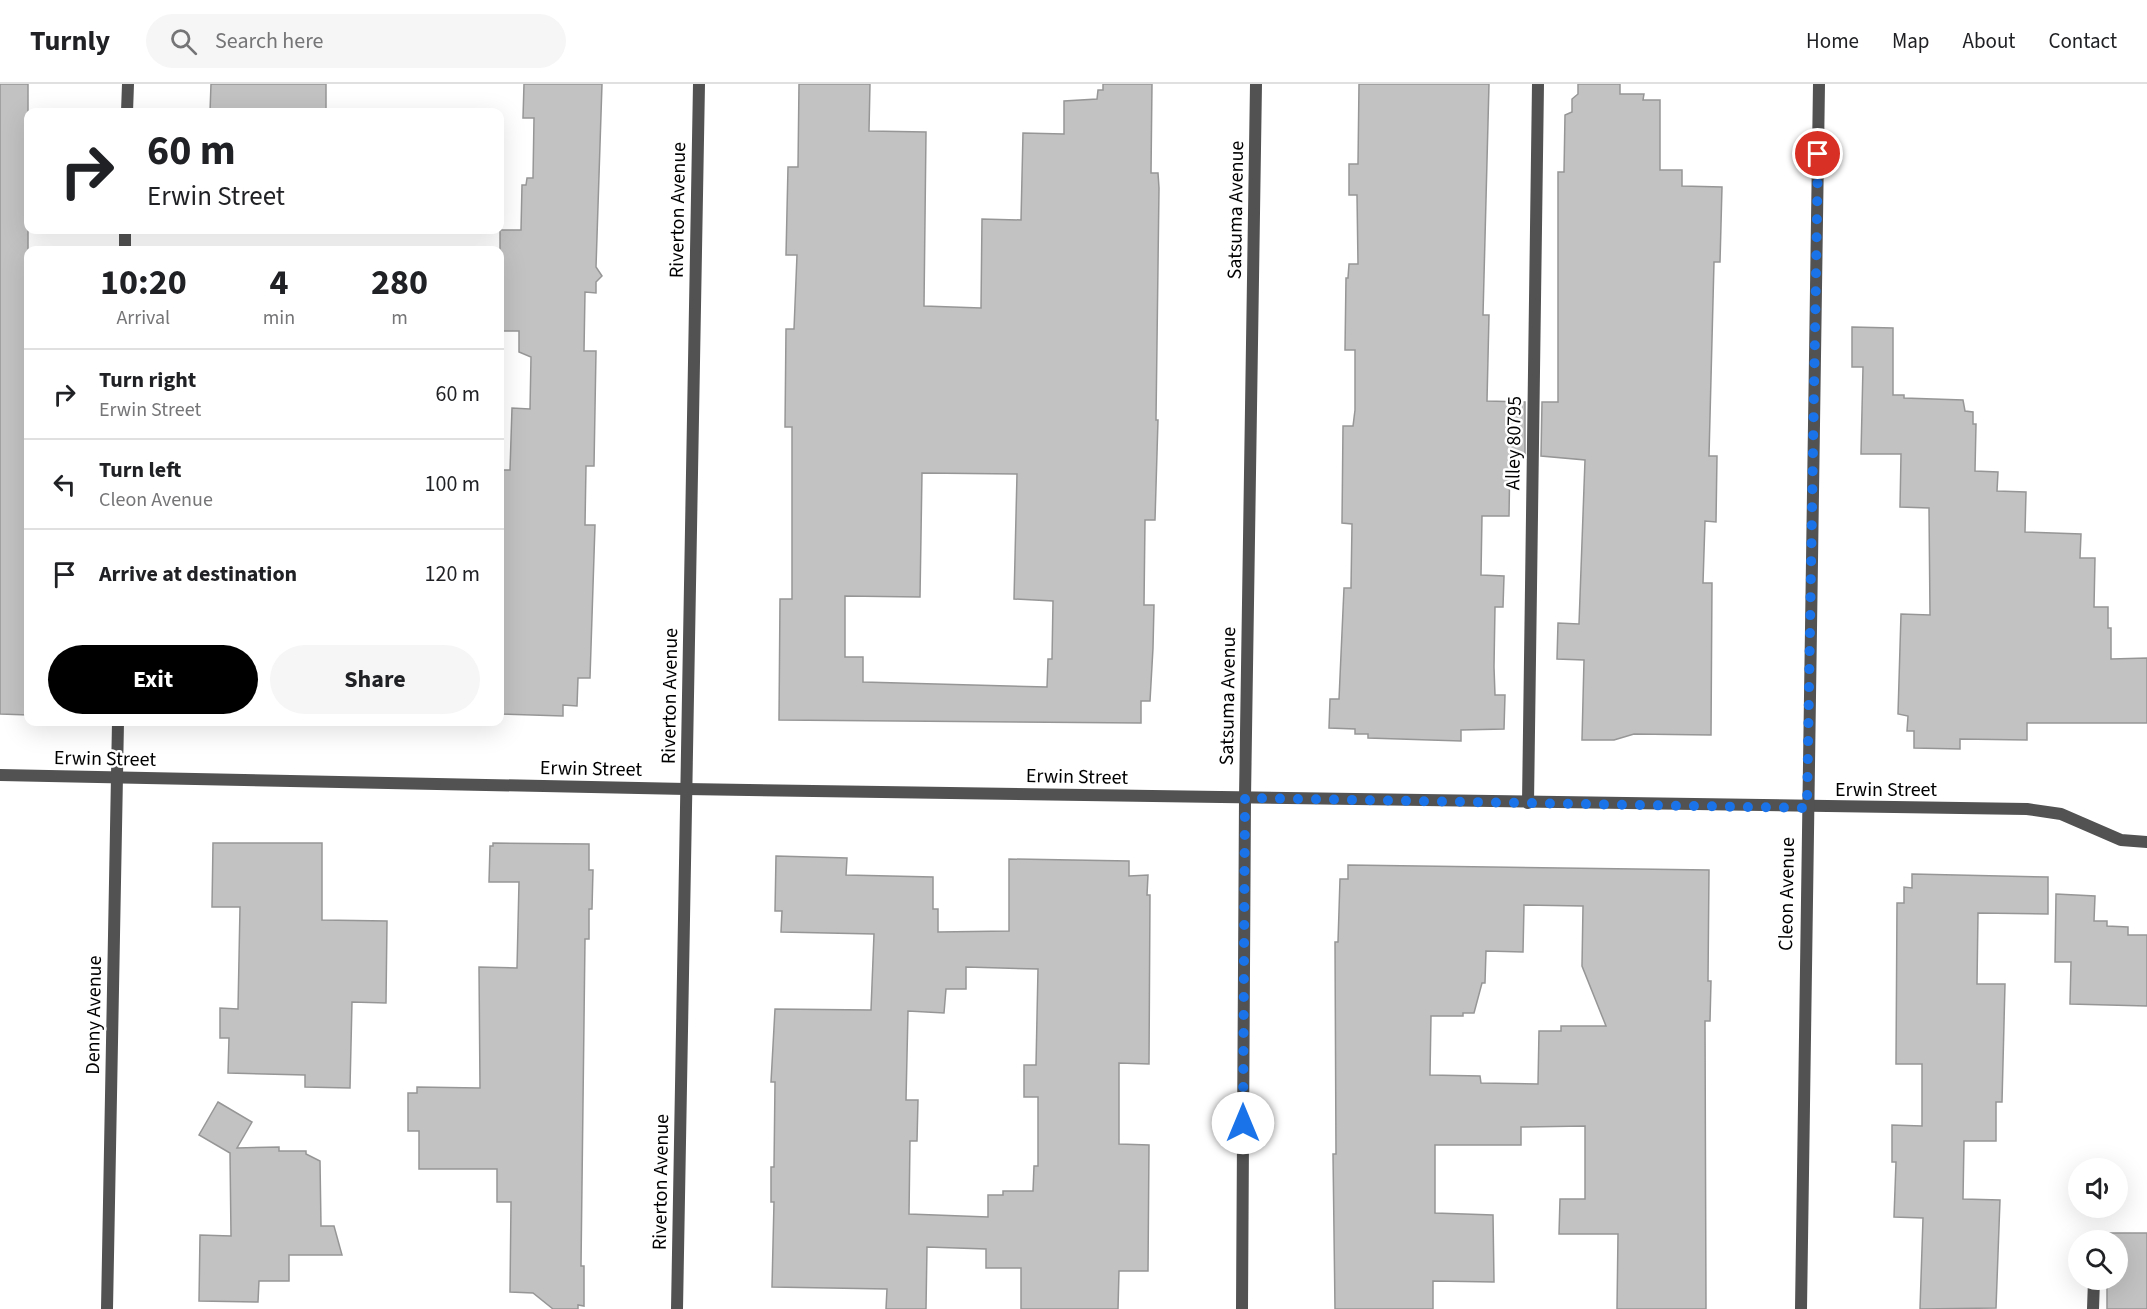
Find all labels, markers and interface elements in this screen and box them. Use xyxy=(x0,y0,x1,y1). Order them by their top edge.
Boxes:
search box xyxy=(146,14,566,68)
text: Turnly xyxy=(30,21,110,61)
icon: search xyxy=(167,25,200,58)
text: Search here xyxy=(215,25,324,57)
text: Home xyxy=(1806,26,1859,56)
text: Map xyxy=(1892,26,1930,56)
text: About xyxy=(1963,26,2015,56)
text: Contact xyxy=(2048,26,2117,56)
text: 60 m xyxy=(147,121,236,181)
pin xyxy=(1792,128,1843,179)
icon: right xyxy=(48,132,126,210)
icon: arrive xyxy=(1801,137,1834,170)
street label: Satsuma Avenue xyxy=(1221,140,1251,280)
street label: Riverton Avenue xyxy=(663,142,693,278)
text: Erwin Street xyxy=(147,177,285,216)
text: 10:20 xyxy=(100,257,187,308)
text: 4 xyxy=(269,257,288,308)
text: 280 xyxy=(371,257,428,308)
text: Arrival xyxy=(116,304,170,332)
text: min xyxy=(263,304,295,332)
text: m xyxy=(391,304,408,332)
text: Turn right xyxy=(99,364,196,396)
icon: right xyxy=(48,378,81,411)
text: 60 m xyxy=(435,378,480,410)
text: Erwin Street xyxy=(99,396,201,424)
street label: Alley 80795 xyxy=(1499,396,1529,490)
text: Turn left xyxy=(99,454,181,486)
icon: left xyxy=(48,468,81,501)
text: 100 m xyxy=(425,468,480,500)
text: Cleon Avenue xyxy=(99,486,213,514)
icon: arrive xyxy=(48,558,81,591)
text: Arrive at destination xyxy=(99,558,297,590)
text: 120 m xyxy=(425,558,480,590)
street label: Satsuma Avenue xyxy=(1213,626,1243,766)
street label: Riverton Avenue xyxy=(655,628,685,764)
button: Exit xyxy=(48,645,258,714)
button: Share xyxy=(270,645,480,714)
street label: Erwin Street xyxy=(54,744,157,774)
street label: Erwin Street xyxy=(540,754,643,784)
street label: Erwin Street xyxy=(1026,762,1129,792)
street label: Erwin Street xyxy=(1835,776,1937,804)
street label: Cleon Avenue xyxy=(1772,837,1802,951)
street label: Denny Avenue xyxy=(79,955,109,1075)
position arrow xyxy=(1211,1091,1275,1155)
street label: Riverton Avenue xyxy=(646,1114,676,1250)
map controls xyxy=(2068,1158,2128,1290)
button: sound xyxy=(2068,1158,2128,1218)
button: search xyxy=(2068,1230,2128,1290)

